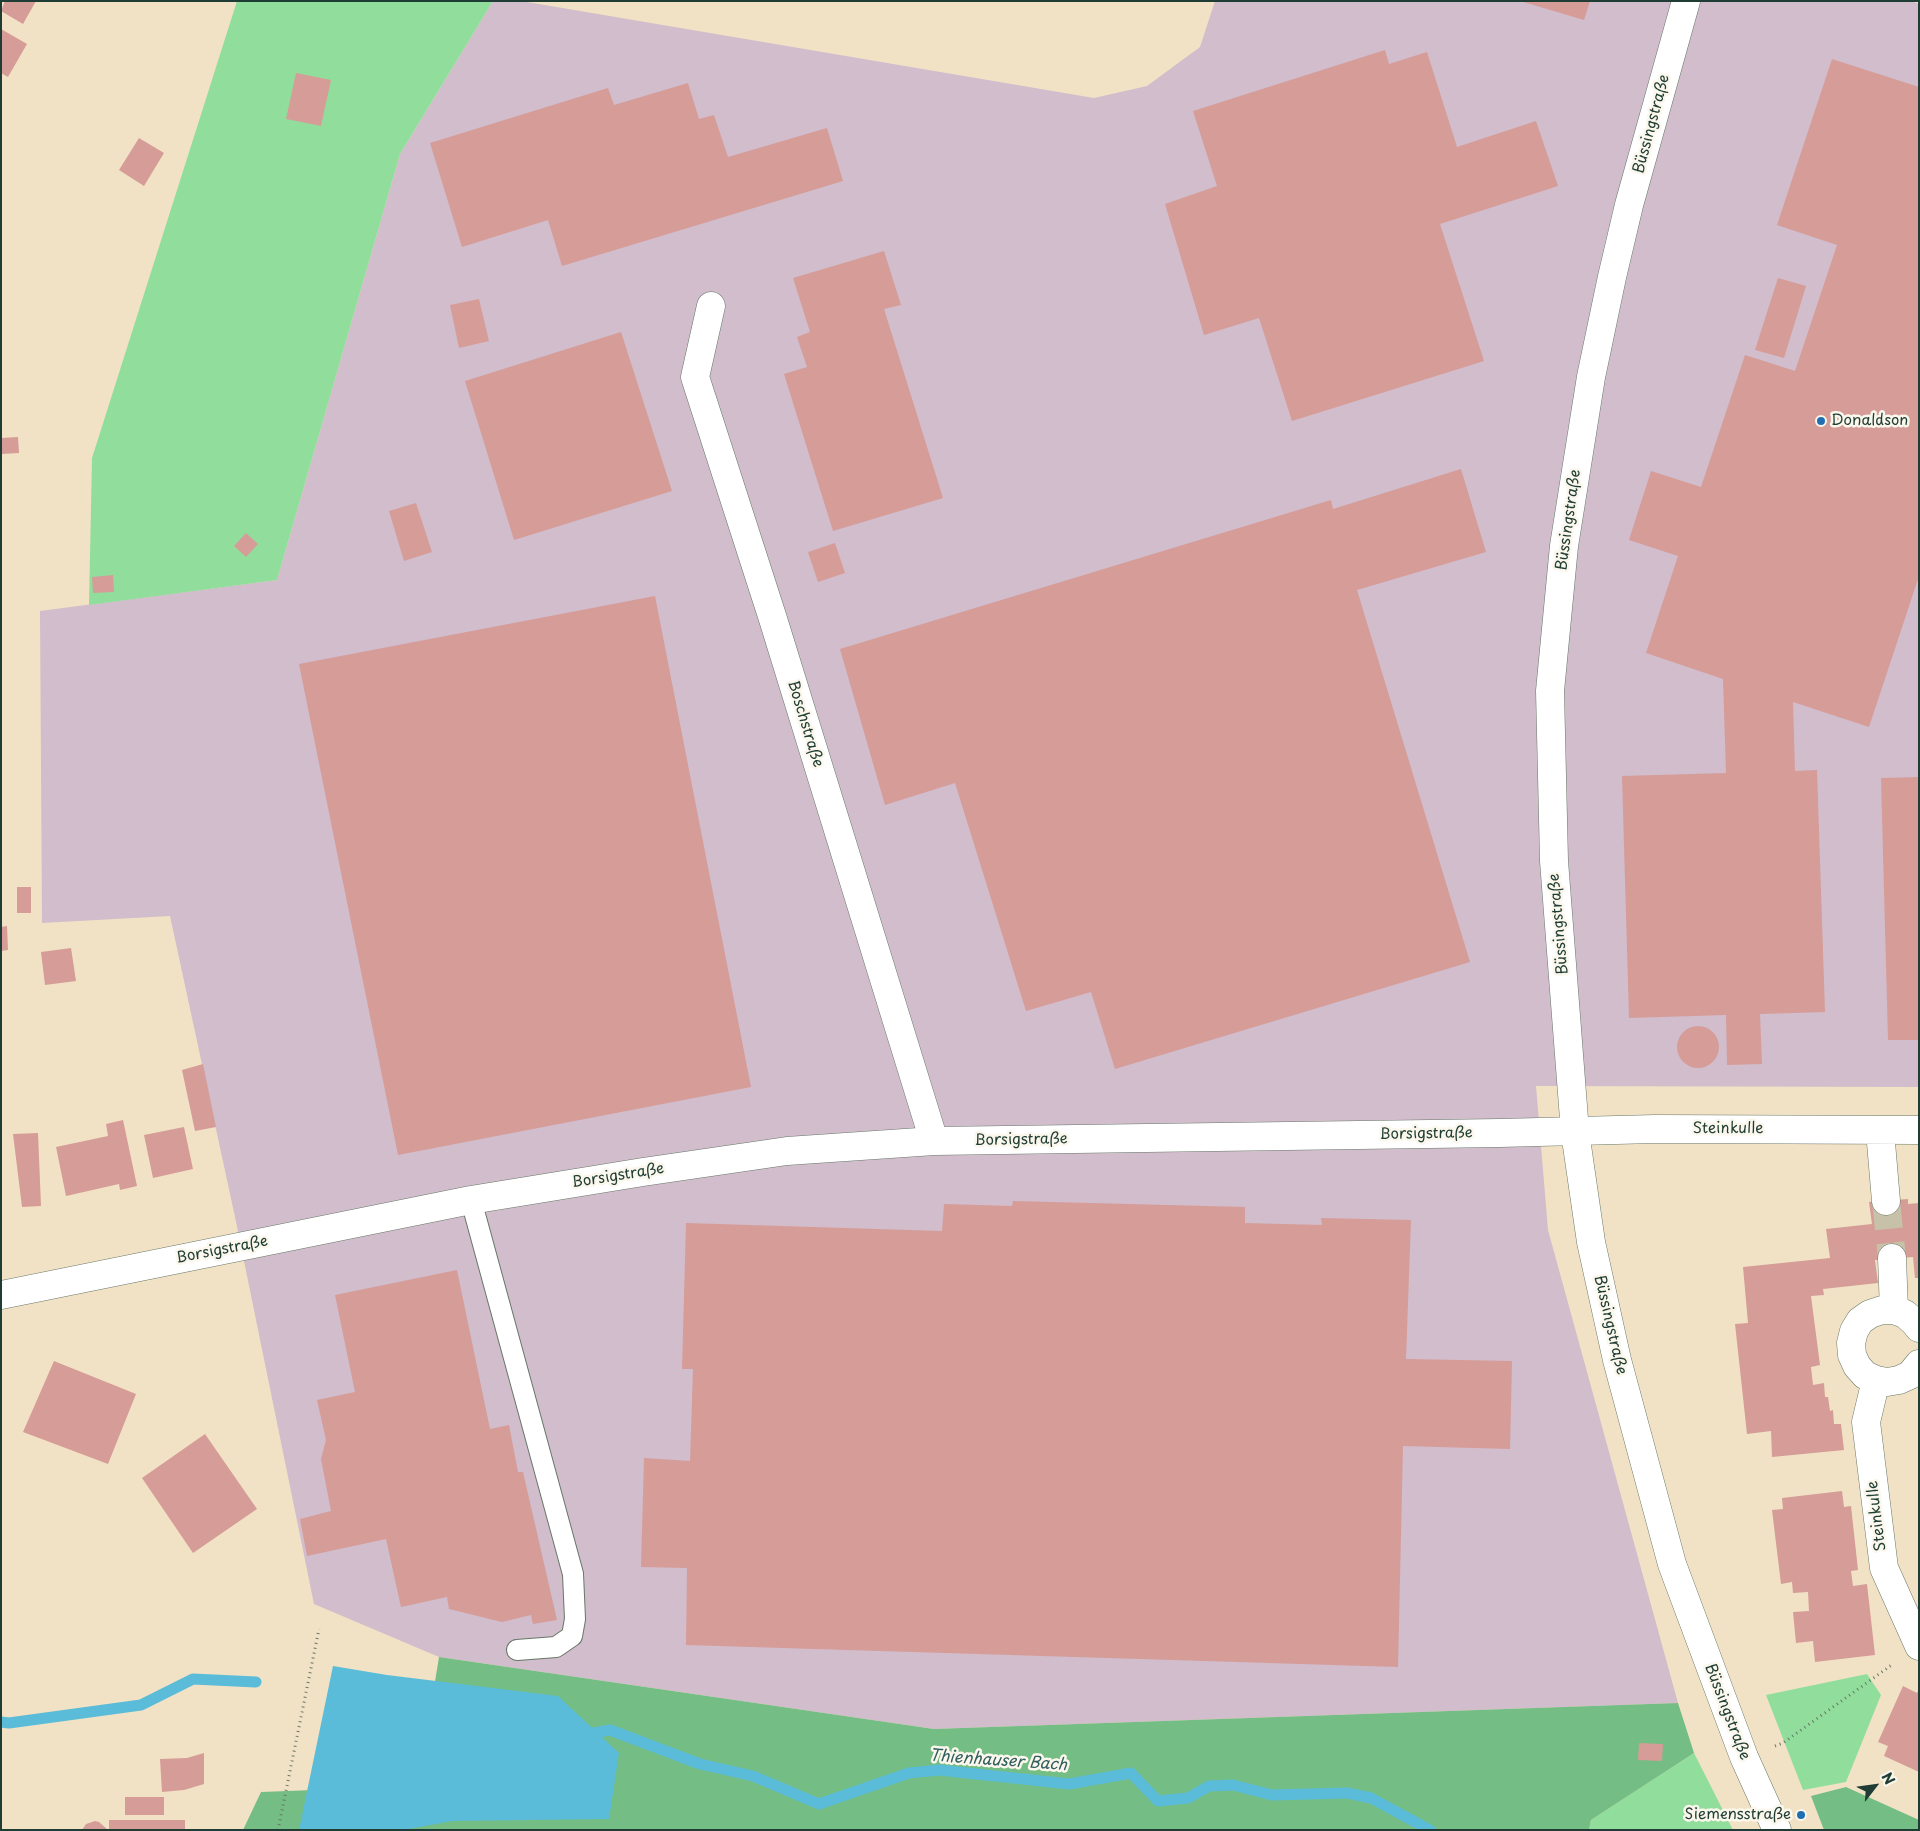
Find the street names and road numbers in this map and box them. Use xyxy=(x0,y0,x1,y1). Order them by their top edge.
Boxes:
street label: Büssingstraße xyxy=(1630,73,1674,175)
street label: Büssingstraße xyxy=(1553,468,1585,572)
street label: Boschstraße xyxy=(783,678,827,770)
street label: Büssingstraße xyxy=(1546,873,1572,975)
street label: Steinkulle xyxy=(1693,1120,1763,1138)
street label: Borsigstraße xyxy=(1379,1124,1473,1144)
street label: Borsigstraße xyxy=(974,1130,1068,1150)
street label: Borsigstraße xyxy=(571,1160,665,1192)
street label: Borsigstraße xyxy=(175,1232,269,1268)
street label: Büssingstraße xyxy=(1590,1273,1630,1377)
street label: Steinkulle xyxy=(1864,1480,1890,1552)
street label: Büssingstraße xyxy=(1700,1661,1754,1763)

